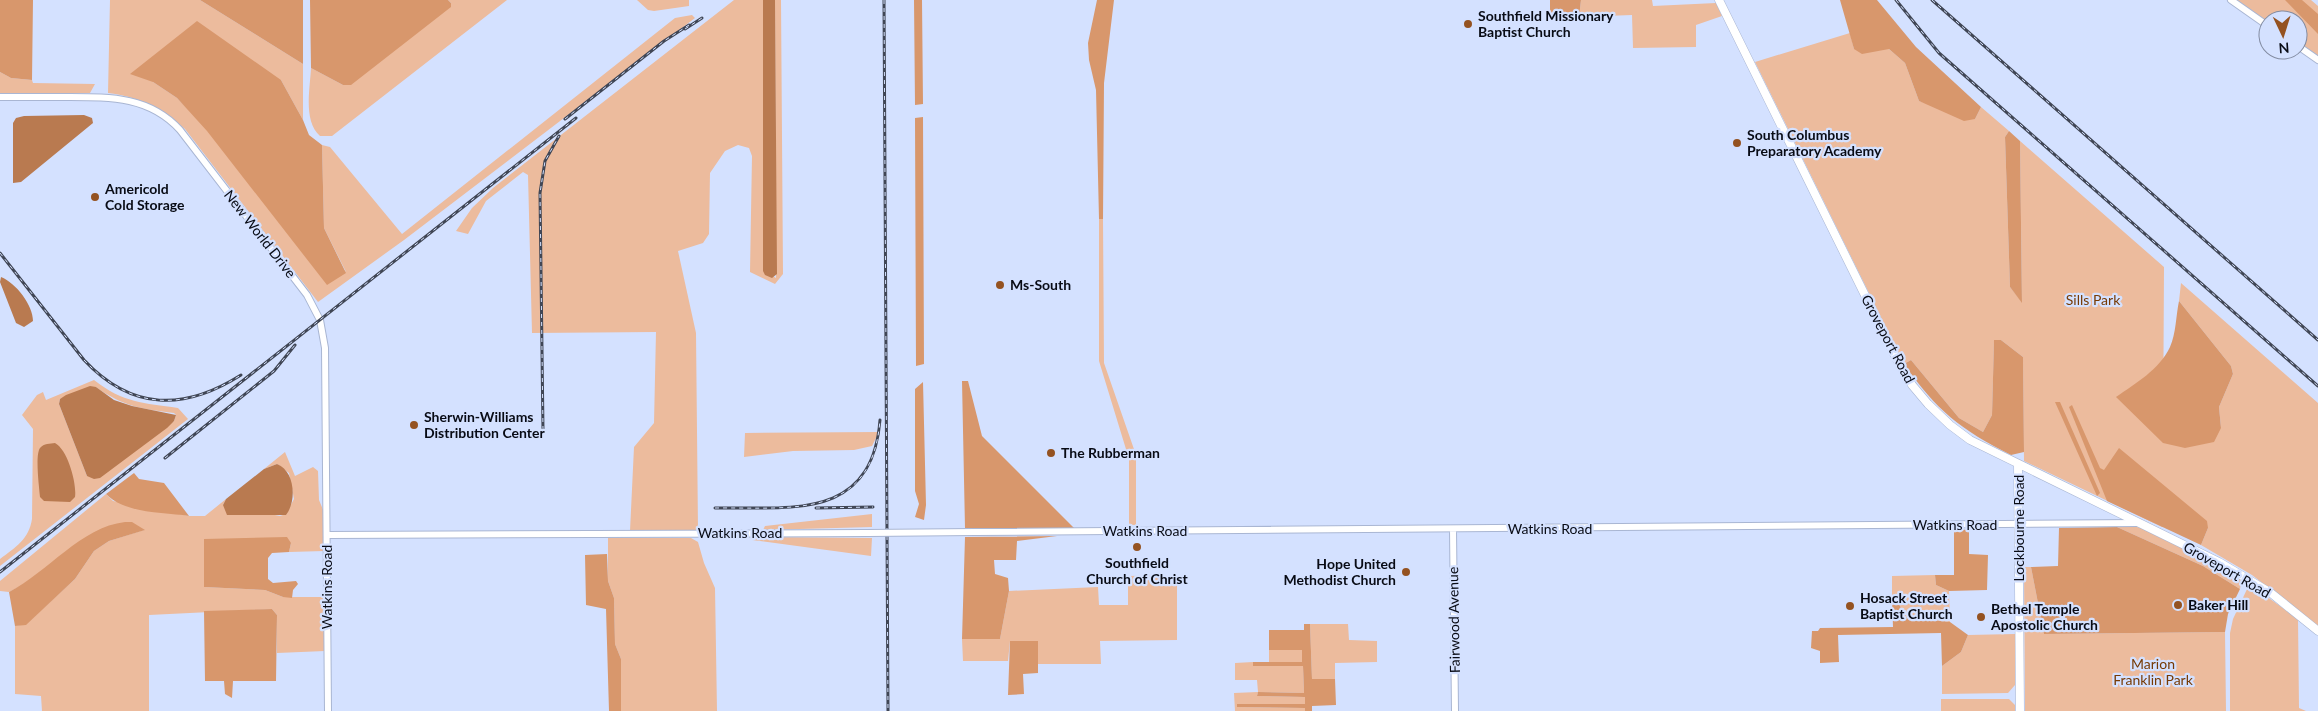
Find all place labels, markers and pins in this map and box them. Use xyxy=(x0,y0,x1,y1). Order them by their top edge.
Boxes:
place label: Southfield Missionary Baptist Church xyxy=(1478,7,1614,40)
marker: Southfield Missionary Baptist Church xyxy=(1462,18,1474,30)
place label: South Columbus Preparatory Academy xyxy=(1747,126,1882,159)
marker: South Columbus Preparatory Academy xyxy=(1731,137,1743,149)
place label: Americold Cold Storage xyxy=(104,180,185,213)
marker: Americold Cold Storage xyxy=(89,191,101,203)
place label: Ms-South xyxy=(1010,276,1071,293)
marker: Ms-South xyxy=(994,279,1006,291)
place label: Sherwin-Williams Distribution Center xyxy=(424,408,545,441)
marker: Sherwin-Williams Distribution Center xyxy=(408,419,420,431)
place label: The Rubberman xyxy=(1061,444,1160,461)
marker: The Rubberman xyxy=(1045,447,1057,459)
marker: Southfield Church of Christ xyxy=(1131,541,1143,553)
place label: Southfield Church of Christ xyxy=(1086,554,1189,587)
place label: Hope United Methodist Church xyxy=(1283,555,1396,588)
marker: Hope United Methodist Church xyxy=(1400,566,1412,578)
place label: Hosack Street Baptist Church xyxy=(1860,589,1953,622)
place label: Baker Hill xyxy=(2188,596,2248,613)
marker: Baker Hill xyxy=(2172,599,2184,611)
marker: Hosack Street Baptist Church xyxy=(1844,600,1856,612)
place label: Bethel Temple Apostolic Church xyxy=(1990,600,2098,633)
marker: Bethel Temple Apostolic Church xyxy=(1975,611,1987,623)

